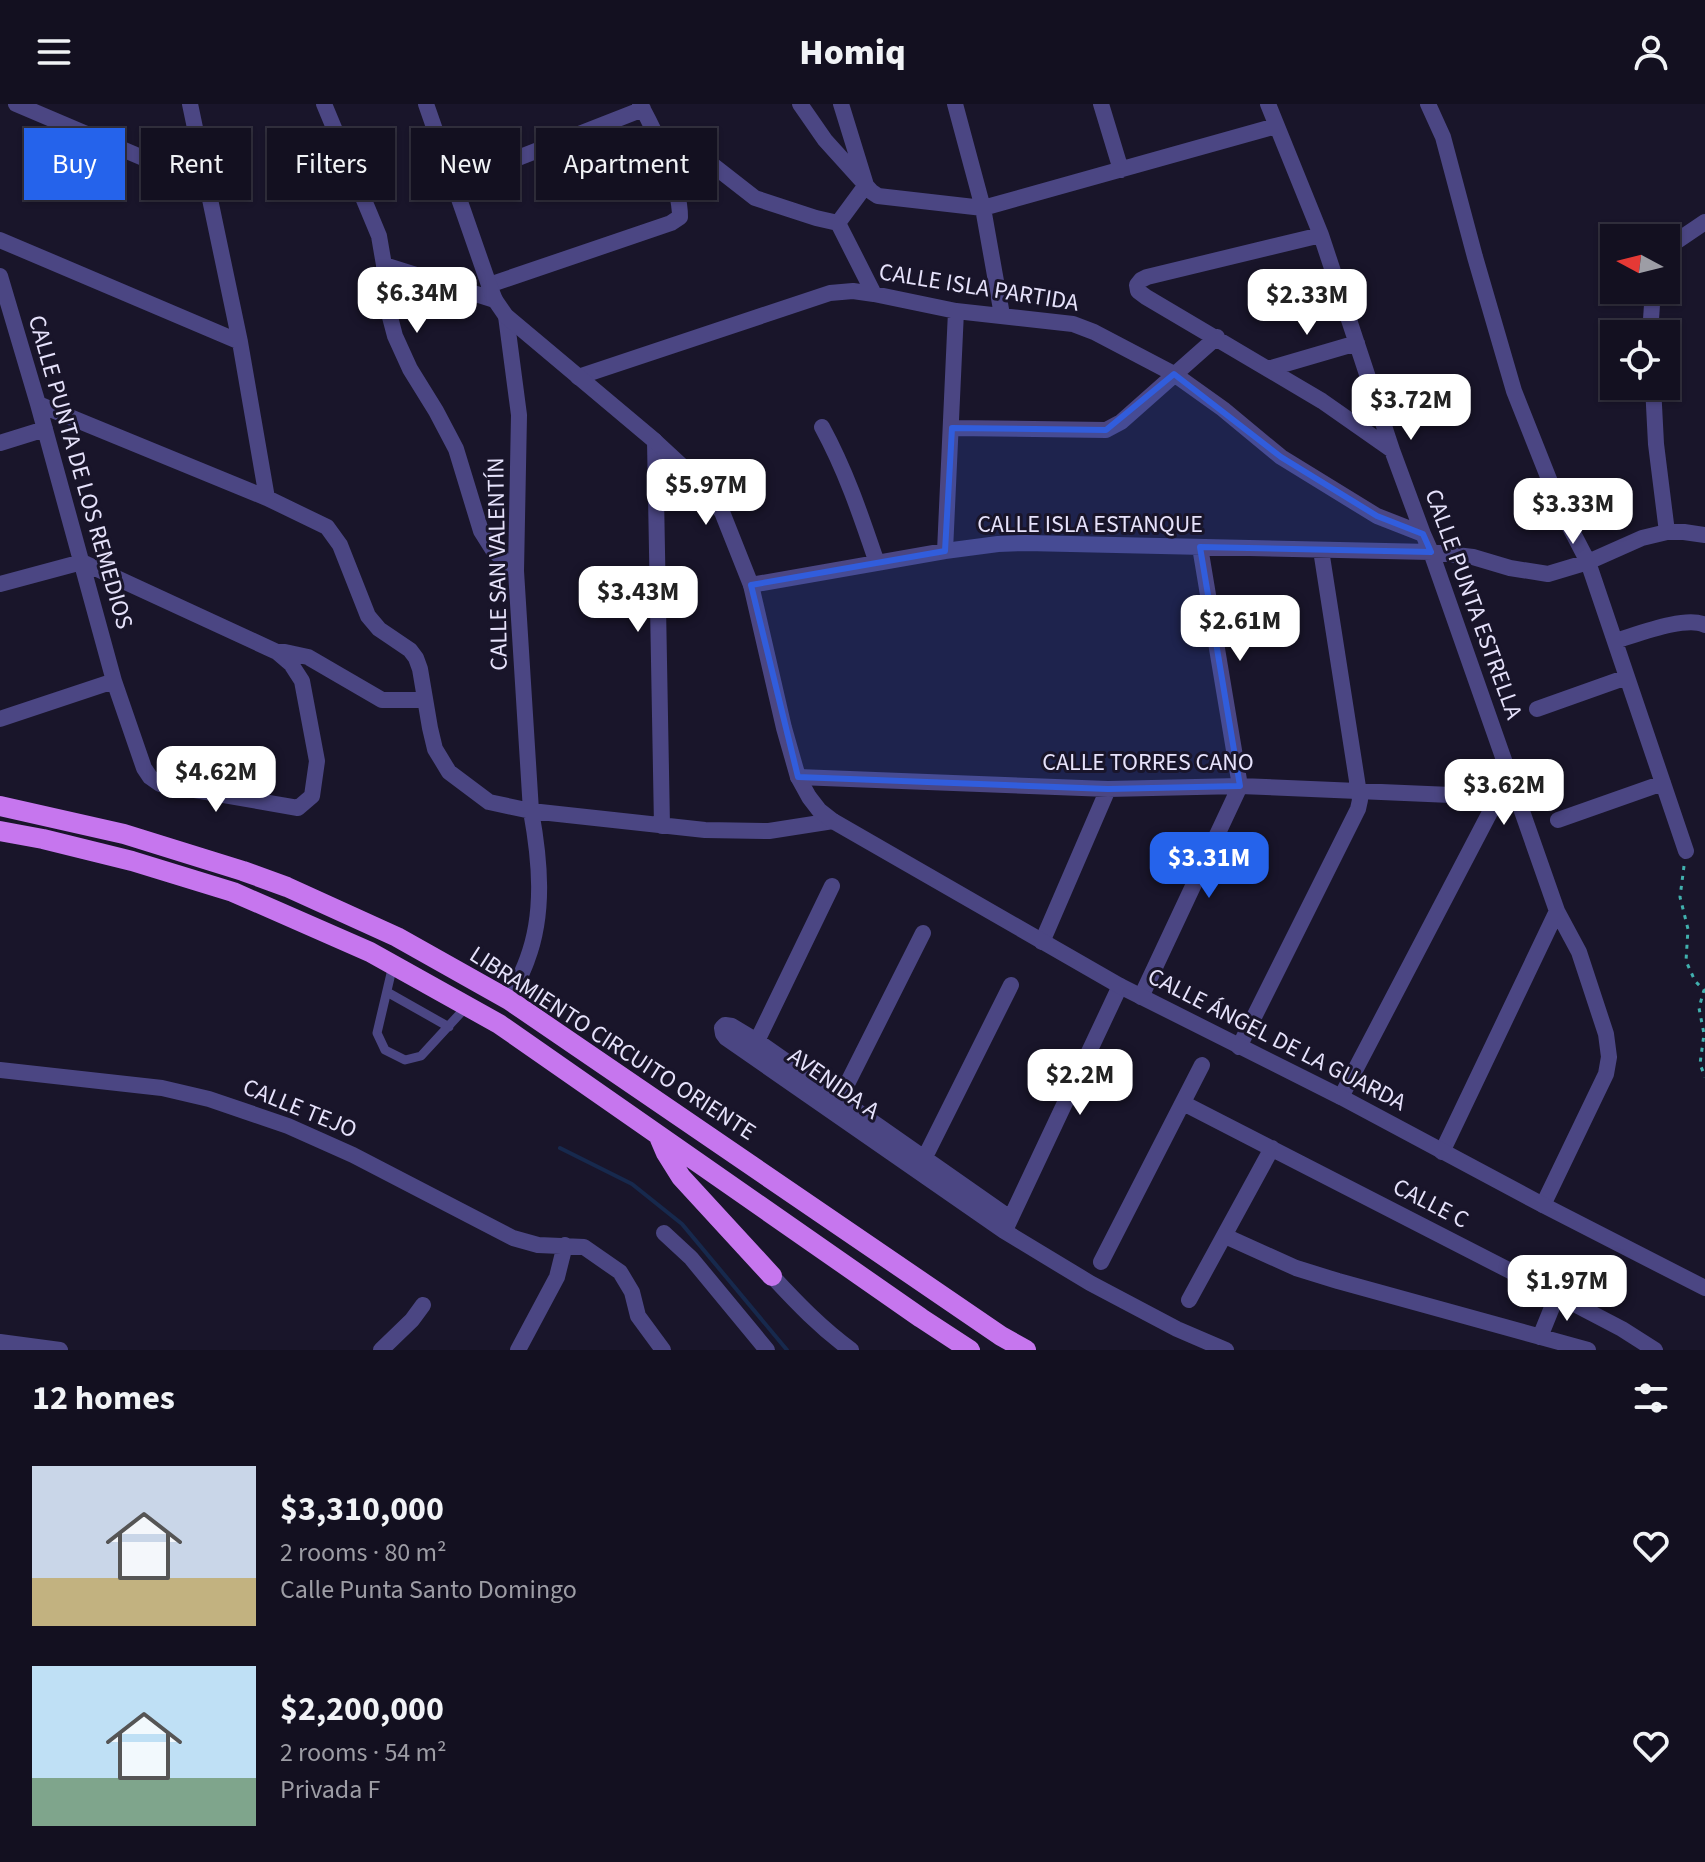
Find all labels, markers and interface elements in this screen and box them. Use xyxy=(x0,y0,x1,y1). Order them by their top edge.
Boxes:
text: Homiq xyxy=(799,27,906,78)
icon: menu xyxy=(32,30,76,74)
icon: person xyxy=(1629,30,1673,74)
chip: Buy xyxy=(24,128,125,200)
chip: Rent xyxy=(141,128,251,200)
chip: Filters xyxy=(267,128,395,200)
chip: New xyxy=(411,128,520,200)
chip: Apartment xyxy=(536,128,717,200)
north arrow xyxy=(1600,224,1680,304)
map controls xyxy=(1600,224,1680,400)
street label: CALLE ISLA PARTIDA xyxy=(877,254,1081,321)
pin: $6.34M xyxy=(352,267,482,335)
pin: $2.33M xyxy=(1242,269,1372,337)
text: $6.34M xyxy=(376,274,458,311)
text: $2.33M xyxy=(1266,276,1348,313)
street label: CALLE PUNTA DE LOS REMEDIOS xyxy=(19,311,142,633)
button: locate xyxy=(1600,320,1680,400)
pin: $3.72M xyxy=(1346,374,1476,442)
text: $3.72M xyxy=(1370,381,1452,418)
street label: CALLE SAN VALENTÍN xyxy=(478,457,517,671)
pin: $5.97M xyxy=(641,459,771,527)
text: $5.97M xyxy=(665,466,747,503)
pin: $3.33M xyxy=(1508,478,1638,546)
street label: CALLE PUNTA ESTRELLA xyxy=(1416,484,1531,724)
text: $3.33M xyxy=(1532,485,1614,522)
street label: CALLE ISLA ESTANQUE xyxy=(977,507,1203,542)
pin: $3.43M xyxy=(573,566,703,634)
text: $3.43M xyxy=(597,573,679,610)
pin: $2.61M xyxy=(1175,595,1305,663)
text: $2.61M xyxy=(1199,602,1281,639)
street label: CALLE TORRES CANO xyxy=(1042,745,1254,780)
pin: $4.62M xyxy=(151,746,281,814)
text: $4.62M xyxy=(175,753,257,790)
pin: $3.62M xyxy=(1439,759,1569,827)
text: $3.62M xyxy=(1463,766,1545,803)
pin: $3.31M xyxy=(1144,832,1274,900)
text: $3.31M xyxy=(1168,839,1250,876)
street label: LIBRAMIENTO CIRCUITO ORIENTE xyxy=(463,937,763,1149)
street label: CALLE ÁNGEL DE LA GUARDA xyxy=(1141,959,1412,1120)
street label: AVENIDA A xyxy=(781,1039,887,1128)
pin: $2.2M xyxy=(1024,1049,1136,1117)
text: $2.2M xyxy=(1046,1056,1114,1093)
street label: CALLE TEJO xyxy=(237,1070,362,1147)
street label: CALLE C xyxy=(1387,1169,1475,1237)
pin: $1.97M xyxy=(1502,1255,1632,1323)
text: $1.97M xyxy=(1526,1262,1608,1299)
text: 12 homes xyxy=(32,1374,175,1423)
icon: filters xyxy=(1629,1376,1673,1420)
text: $3,310,000 xyxy=(280,1485,444,1534)
icon: home xyxy=(96,1498,192,1594)
icon: heart xyxy=(1629,1524,1673,1568)
text: 2 rooms · 80 m² xyxy=(280,1534,447,1571)
text: Calle Punta Santo Domingo xyxy=(280,1571,577,1608)
text: $2,200,000 xyxy=(280,1685,444,1734)
icon: home xyxy=(96,1698,192,1794)
icon: heart xyxy=(1629,1724,1673,1768)
text: 2 rooms · 54 m² xyxy=(280,1734,447,1771)
text: Privada F xyxy=(280,1771,380,1808)

